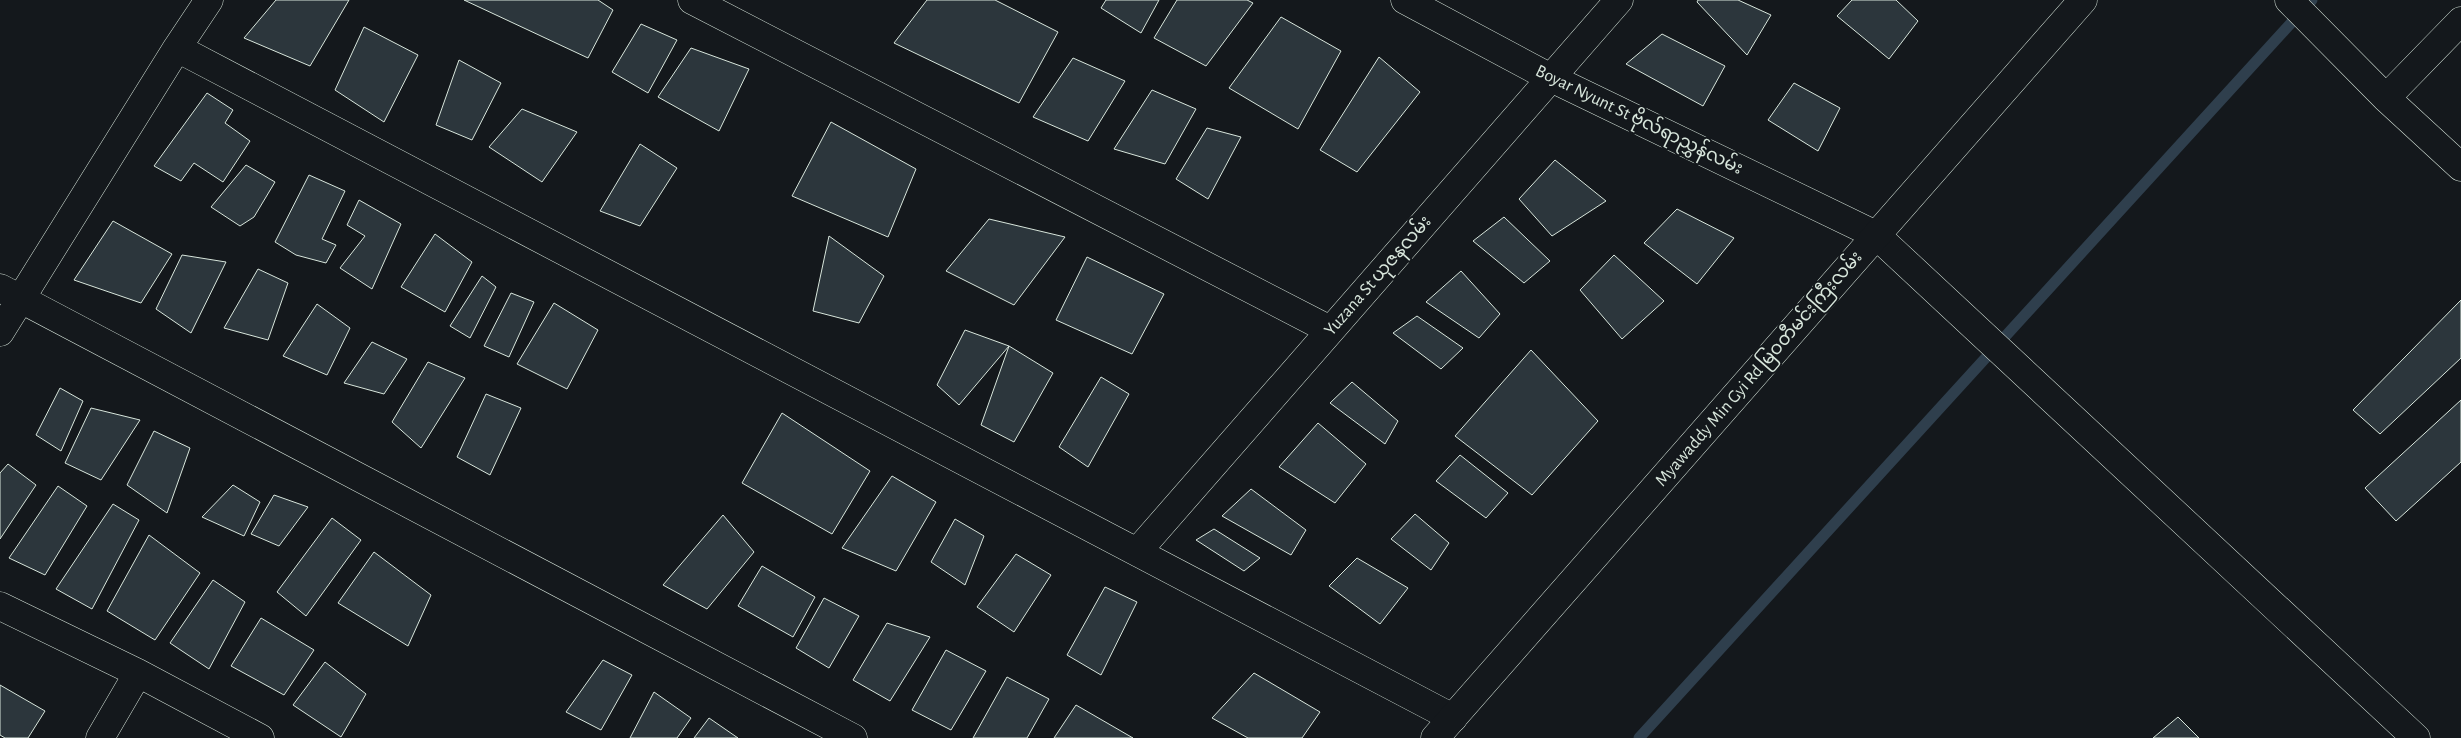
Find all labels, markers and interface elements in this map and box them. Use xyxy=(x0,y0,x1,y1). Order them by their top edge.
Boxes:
street label: Boyar Nyunt St ဗိုလ်ရာညွှန်လမ်း xyxy=(1530,57,1748,183)
street label: Yuzana St ယုဇနလမ်း xyxy=(1317,209,1439,343)
street label: Myawaddy Min Gyi Rd မြဝတီမင်းကြီးလမ်း xyxy=(1648,244,1870,493)

